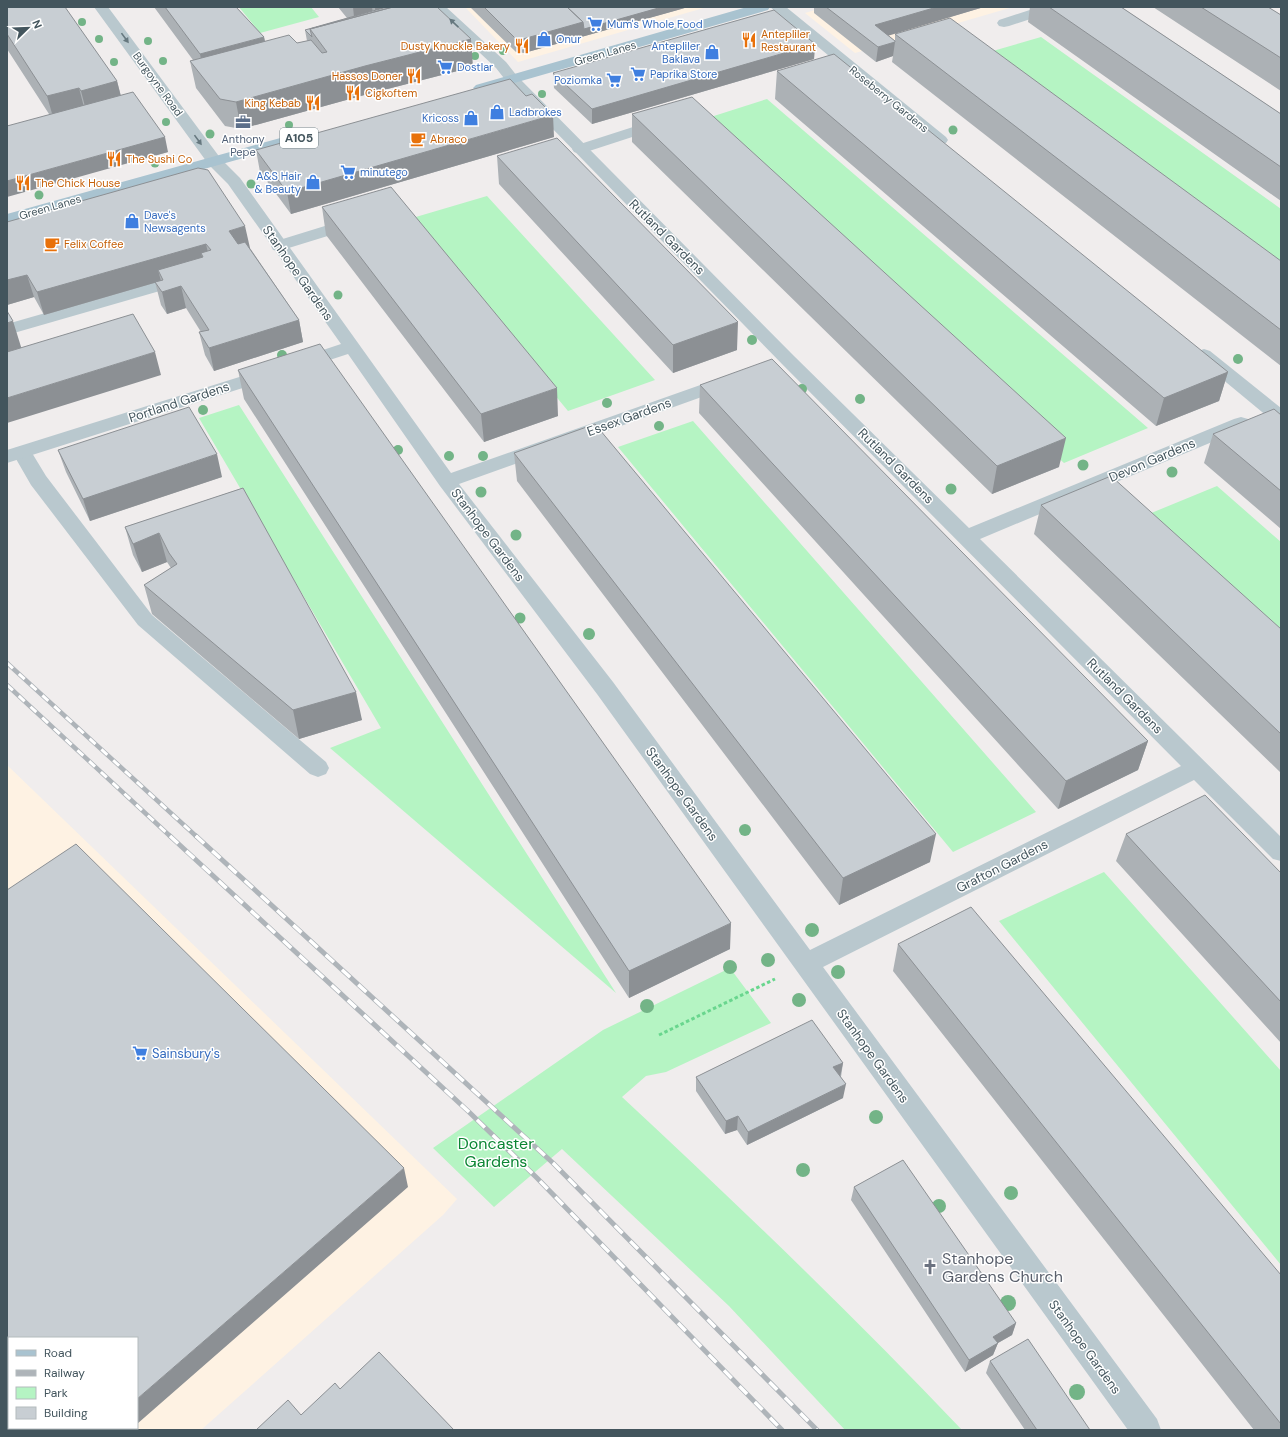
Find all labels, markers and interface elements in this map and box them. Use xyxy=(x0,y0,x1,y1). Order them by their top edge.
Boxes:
north arrow xyxy=(8,8,48,48)
supermarket icon: Mum's Whole Food xyxy=(586,15,604,33)
place label: Mum's Whole Food xyxy=(607,17,703,31)
text: N xyxy=(29,18,45,31)
one-way arrow xyxy=(449,18,459,28)
place label: Antepliler Restaurant xyxy=(761,27,816,54)
shop icon: Onur xyxy=(535,30,553,48)
restaurant icon: Antepliler Restaurant xyxy=(740,31,758,49)
place label: Onur xyxy=(556,32,581,46)
one-way arrow xyxy=(121,33,129,43)
restaurant icon: Dusty Knuckle Bakery xyxy=(513,37,531,55)
street label: Green Lanes xyxy=(572,37,638,69)
place label: Dusty Knuckle Bakery xyxy=(401,39,510,53)
place label: Antepliler Baklava xyxy=(651,39,700,66)
shop icon: Antepliler Baklava xyxy=(703,43,721,61)
street label: Burgoyne Road xyxy=(130,49,186,119)
supermarket icon: Dostlar xyxy=(436,58,454,76)
place label: Dostlar xyxy=(457,60,493,74)
street label: Roseberry Gardens xyxy=(847,63,931,135)
supermarket icon: Paprika Store xyxy=(629,65,647,83)
restaurant icon: Hassos Doner xyxy=(405,67,423,85)
place label: Paprika Store xyxy=(650,67,717,81)
place label: Hassos Doner xyxy=(332,69,402,83)
supermarket icon: Poziomka xyxy=(605,71,623,89)
place label: Poziomka xyxy=(554,73,602,87)
restaurant icon: Cigkoftem xyxy=(344,84,362,102)
place label: Cigkoftem xyxy=(365,86,417,100)
restaurant icon: King Kebab xyxy=(304,94,322,112)
place label: King Kebab xyxy=(244,96,301,110)
shop icon: Ladbrokes xyxy=(488,103,506,121)
place label: Ladbrokes xyxy=(509,105,562,119)
shop icon: Kricoss xyxy=(462,109,480,127)
place label: Kricoss xyxy=(422,111,459,125)
office icon: Anthony Pepe xyxy=(234,113,252,131)
road number: A105 xyxy=(280,128,318,148)
cafe icon: Abraco xyxy=(409,130,427,148)
place label: Anthony Pepe xyxy=(221,132,265,159)
place label: Abraco xyxy=(430,132,467,146)
one-way arrow xyxy=(194,135,202,145)
restaurant icon: The Sushi Co xyxy=(105,150,123,168)
place label: The Sushi Co xyxy=(126,152,192,166)
supermarket icon: minutego xyxy=(339,163,357,181)
place label: minutego xyxy=(360,165,408,179)
place label: A&S Hair & Beauty xyxy=(254,169,301,196)
shop icon: A&S Hair & Beauty xyxy=(304,173,322,191)
restaurant icon: The Chick House xyxy=(14,174,32,192)
place label: The Chick House xyxy=(35,176,120,190)
street label: Green Lanes xyxy=(17,191,83,223)
street label: Rutland Gardens xyxy=(626,196,708,278)
place label: Dave's Newsagents xyxy=(144,208,206,235)
shop icon: Dave's Newsagents xyxy=(123,212,141,230)
street label: Stanhope Gardens xyxy=(259,222,337,324)
cafe icon: Felix Coffee xyxy=(43,235,61,253)
place label: Felix Coffee xyxy=(64,237,124,251)
street label: Portland Gardens xyxy=(127,378,231,426)
street label: Essex Gardens xyxy=(585,394,673,440)
street label: Rutland Gardens xyxy=(855,425,937,507)
street label: Devon Gardens xyxy=(1106,434,1198,486)
street label: Stanhope Gardens xyxy=(447,485,529,585)
street label: Rutland Gardens xyxy=(1084,655,1166,737)
street label: Stanhope Gardens xyxy=(642,744,722,844)
street label: Grafton Gardens xyxy=(953,836,1051,896)
street label: Stanhope Gardens xyxy=(833,1006,913,1106)
supermarket icon: Sainsbury's xyxy=(131,1044,149,1062)
place label: Sainsbury's xyxy=(152,1045,220,1062)
park label: Doncaster Gardens xyxy=(458,1133,534,1172)
place label: Stanhope Gardens Church xyxy=(942,1248,1063,1287)
church icon: Stanhope Gardens Church xyxy=(921,1258,939,1276)
street label: Stanhope Gardens xyxy=(1045,1297,1125,1397)
legend xyxy=(8,1337,138,1429)
text: Road xyxy=(44,1345,72,1361)
text: Railway xyxy=(44,1365,85,1381)
text: Park xyxy=(44,1385,68,1401)
text: Building xyxy=(44,1405,88,1421)

